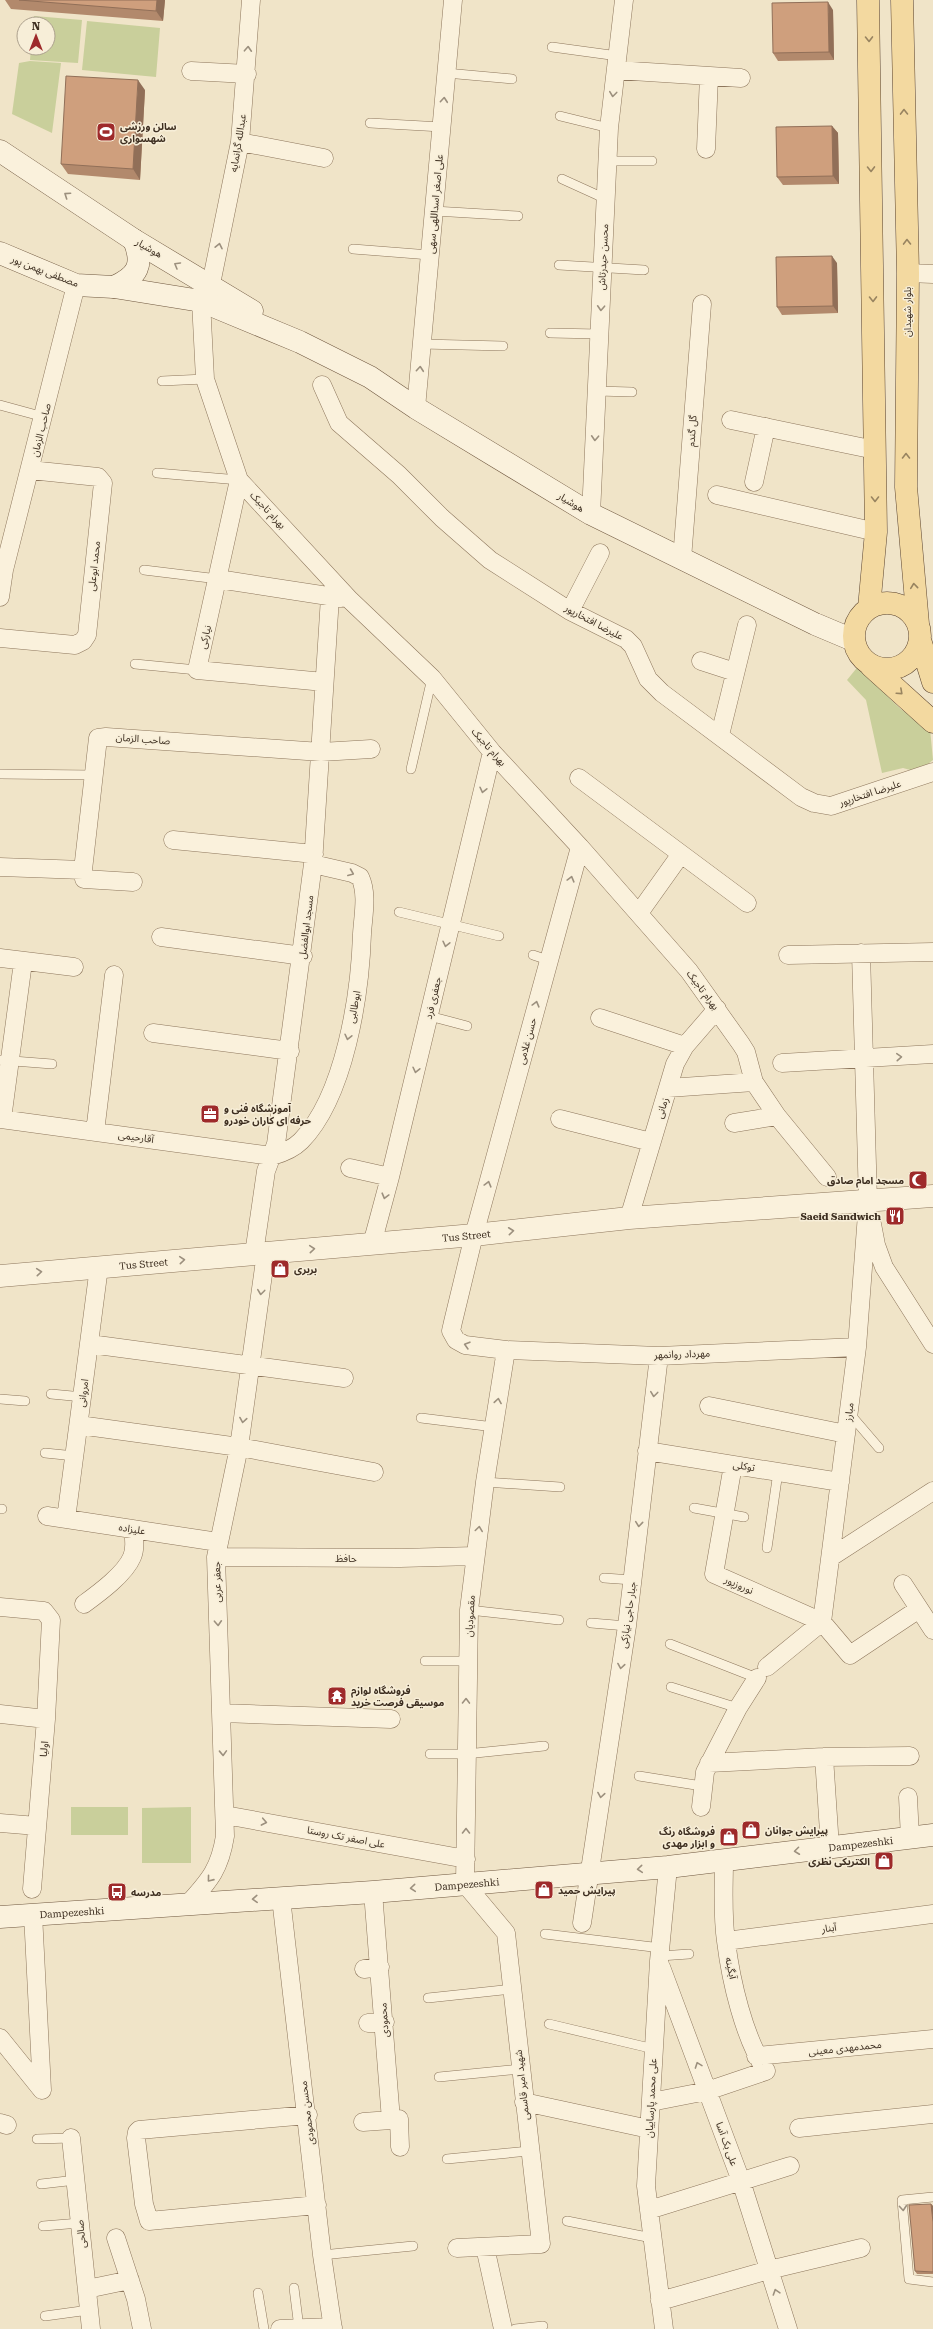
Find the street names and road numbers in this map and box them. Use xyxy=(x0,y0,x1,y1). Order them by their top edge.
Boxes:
street label: عبدالله گرانمایه xyxy=(228,113,249,173)
street label: علی اصغر اسداللهی سهی xyxy=(425,154,446,254)
street label: محسن حیدرتاش xyxy=(596,224,611,290)
street label: هوشیار xyxy=(132,236,164,261)
street label: مصطفی بهمن پور xyxy=(8,253,80,290)
street label: بلوار شهیدان xyxy=(902,287,914,337)
street label: صاحب الزمان xyxy=(29,402,54,458)
street label: گل گندم xyxy=(685,414,702,447)
street label: بهرام تاجیک xyxy=(246,489,288,533)
street label: هوشیار xyxy=(555,489,586,515)
street label: محمد ابوعلی xyxy=(86,540,103,592)
street label: علیرضا افتخارپور xyxy=(562,602,625,643)
street label: نیارکی xyxy=(197,624,214,650)
street label: بهرام تاجیک xyxy=(467,726,509,770)
street label: صاحب الزمان xyxy=(115,732,171,747)
street label: علیرضا افتخارپور xyxy=(837,778,903,810)
street label: مسجد ابوالفضل xyxy=(297,894,316,960)
street label: بهرام تاجیک xyxy=(682,968,722,1014)
street label: جعفری فرد xyxy=(423,976,444,1020)
street label: ابوطالبی xyxy=(346,990,363,1024)
street label: حسن غلامی xyxy=(515,1016,539,1066)
street label: زمانی xyxy=(654,1096,671,1120)
street label: آقارحیمی xyxy=(117,1129,156,1146)
street label: Tus Street xyxy=(441,1228,491,1243)
street label: Tus Street xyxy=(119,1256,169,1271)
street label: مهرداد روانمهر xyxy=(653,1348,710,1362)
street label: امروانی xyxy=(76,1378,91,1408)
street label: مبارز xyxy=(842,1402,857,1423)
street label: توکلی xyxy=(732,1459,756,1474)
street label: علیزاده xyxy=(118,1521,146,1538)
street label: حافظ xyxy=(335,1553,357,1564)
street label: جعفر عربی xyxy=(211,1561,224,1603)
street label: نوروزپور xyxy=(722,1573,755,1597)
street label: جبار حاجی نیازکی xyxy=(618,1581,639,1649)
street label: مقصودیان xyxy=(463,1595,478,1637)
street label: اولیا xyxy=(38,1741,51,1758)
street label: علی اصغر تک روستا xyxy=(306,1824,386,1851)
street label: Dampezeshki xyxy=(828,1834,894,1853)
street label: Dampezeshki xyxy=(434,1876,500,1892)
street label: Dampezeshki xyxy=(39,1905,105,1920)
street label: آبنار xyxy=(820,1921,838,1935)
street label: آبگینه xyxy=(723,1956,739,1981)
street label: محمودی xyxy=(377,2002,392,2038)
street label: محمدمهدی معینی xyxy=(808,2039,882,2057)
street label: شهید امیر قاسمی xyxy=(513,2049,532,2121)
street label: علی محمد پارساییان xyxy=(643,2058,660,2138)
street label: محسن محمودی xyxy=(298,2080,317,2146)
street label: علی بک آسا xyxy=(714,2121,740,2168)
street label: صالحی xyxy=(74,2219,88,2249)

